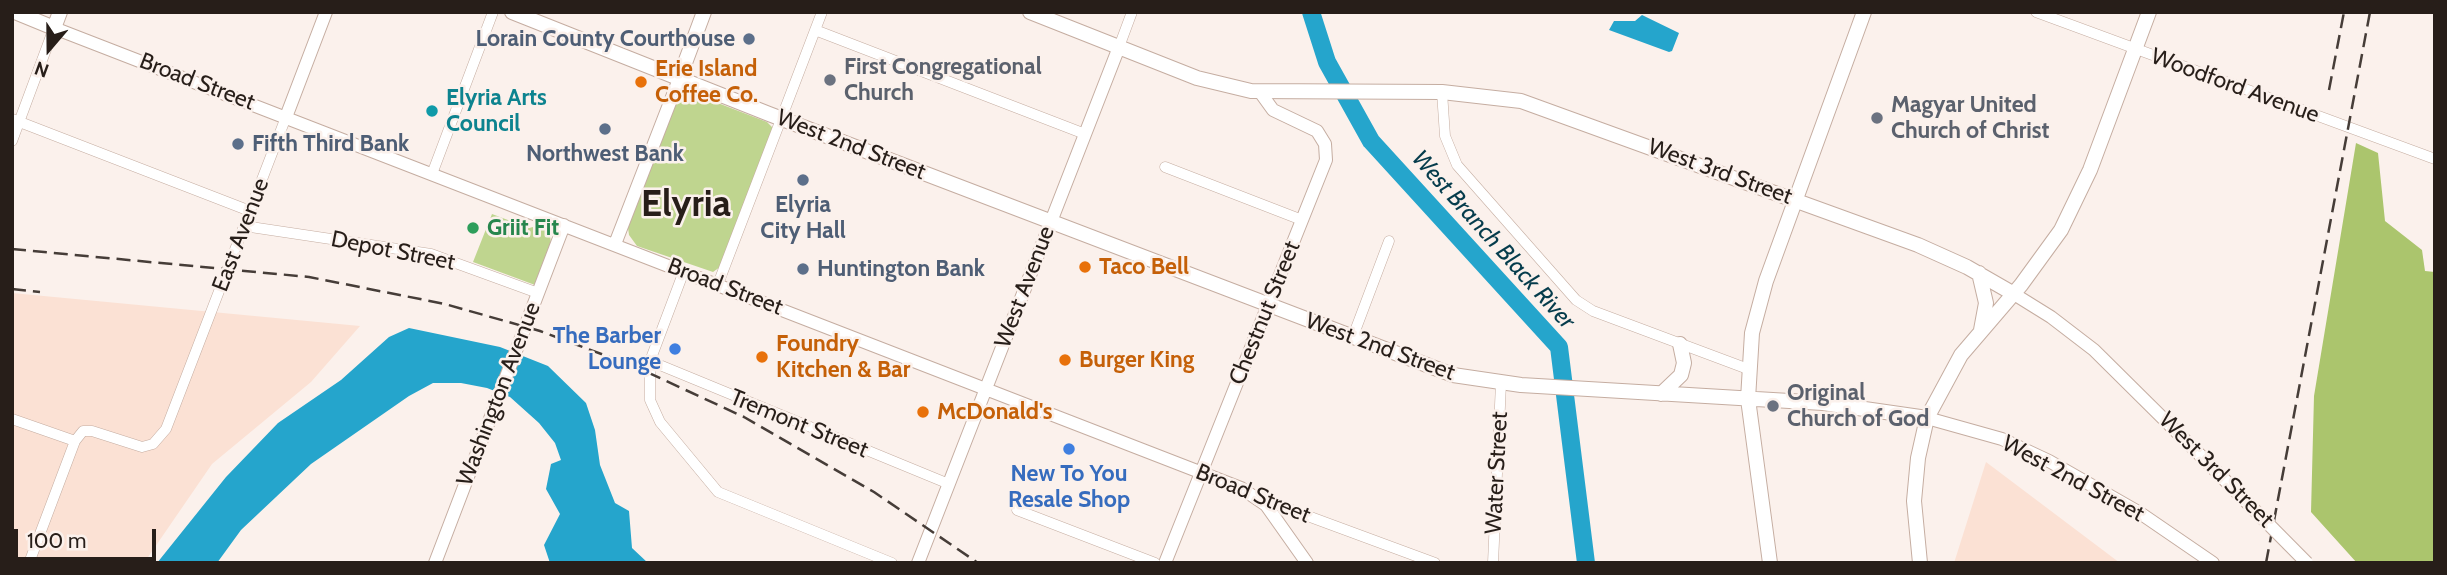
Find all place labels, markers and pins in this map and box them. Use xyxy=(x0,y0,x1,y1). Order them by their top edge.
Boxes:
place label: Lorain County Courthouse xyxy=(476,25,735,53)
marker: Lorain County Courthouse xyxy=(741,31,757,47)
place label: First Congregational Church xyxy=(844,53,1042,107)
place label: Erie Island Coffee Co. xyxy=(655,55,758,109)
marker: First Congregational Church xyxy=(822,72,838,88)
marker: Erie Island Coffee Co. xyxy=(633,74,649,90)
place label: Elyria Arts Council xyxy=(446,84,547,138)
place label: Magyar United Church of Christ xyxy=(1891,91,2049,145)
marker: Elyria Arts Council xyxy=(424,103,440,119)
marker: Magyar United Church of Christ xyxy=(1869,110,1885,126)
marker: Northwest Bank xyxy=(597,121,613,137)
place label: Fifth Third Bank xyxy=(252,130,409,158)
marker: Fifth Third Bank xyxy=(230,136,246,152)
place label: Northwest Bank xyxy=(526,140,684,168)
marker: Elyria City Hall xyxy=(795,172,811,188)
place label: Elyria City Hall xyxy=(760,191,846,245)
place label: Griit Fit xyxy=(487,214,559,242)
marker: Griit Fit xyxy=(465,220,481,236)
place label: Taco Bell xyxy=(1099,253,1189,281)
place label: Huntington Bank xyxy=(817,255,985,283)
marker: Taco Bell xyxy=(1077,259,1093,275)
marker: Huntington Bank xyxy=(795,261,811,277)
place label: The Barber Lounge xyxy=(553,322,661,376)
place label: Foundry Kitchen & Bar xyxy=(776,330,910,384)
marker: The Barber Lounge xyxy=(667,341,683,357)
place label: Burger King xyxy=(1079,346,1194,374)
marker: Foundry Kitchen & Bar xyxy=(754,349,770,365)
marker: Burger King xyxy=(1057,352,1073,368)
place label: Original Church of God xyxy=(1787,379,1929,433)
place label: McDonald's xyxy=(937,398,1053,426)
marker: Original Church of God xyxy=(1765,398,1781,414)
marker: McDonald's xyxy=(915,404,931,420)
marker: New To You Resale Shop xyxy=(1061,441,1077,457)
place label: New To You Resale Shop xyxy=(1008,460,1130,514)

